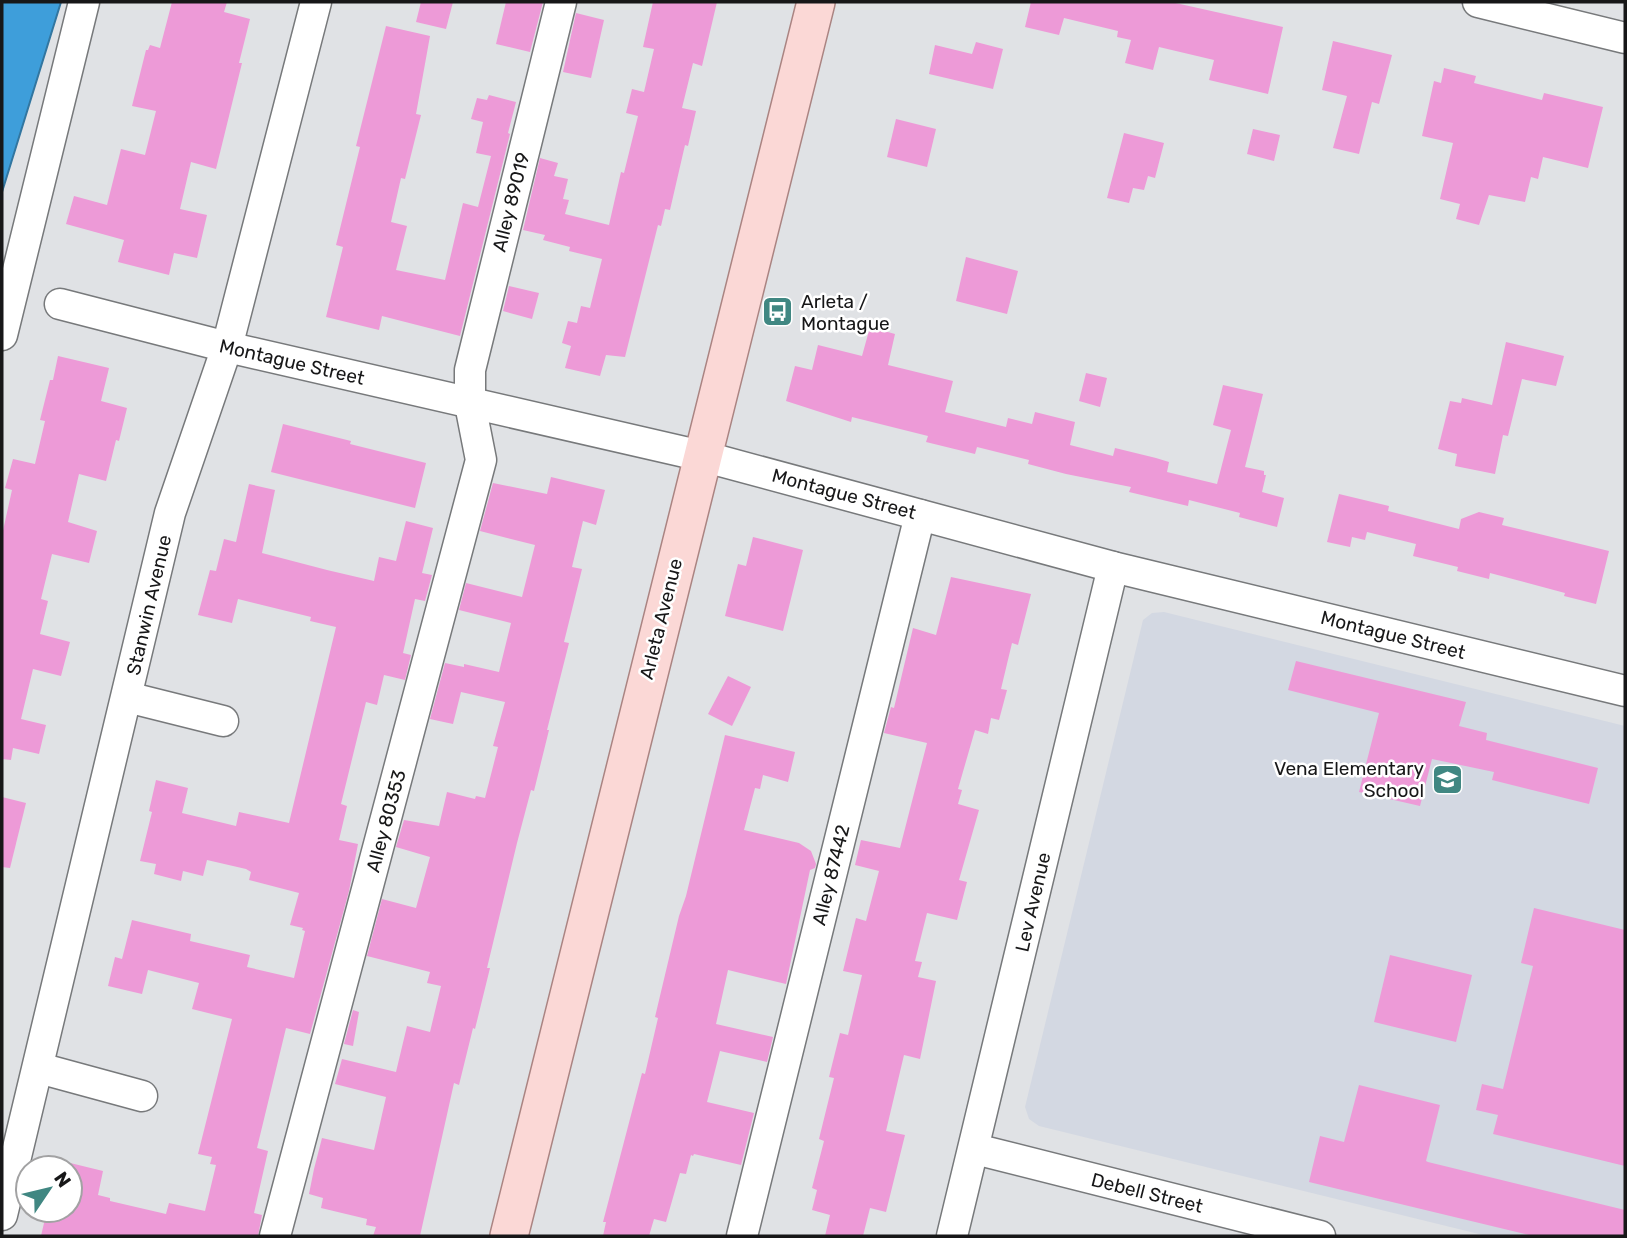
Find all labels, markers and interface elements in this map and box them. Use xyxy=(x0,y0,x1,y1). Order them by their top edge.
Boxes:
street label: Alley 89019 xyxy=(488,150,534,254)
place label: Arleta / Montague xyxy=(801,290,890,335)
bus stop icon: Arleta / Montague xyxy=(761,295,795,329)
street label: Montague Street xyxy=(217,334,367,390)
street label: Montague Street xyxy=(769,464,919,524)
street label: Stanwin Avenue xyxy=(122,533,176,677)
street label: Arleta Avenue xyxy=(635,556,687,682)
street label: Montague Street xyxy=(1318,606,1468,664)
place label: Vena Elementary School xyxy=(1274,757,1424,802)
school or university icon: Vena Elementary School xyxy=(1430,762,1464,796)
street label: Alley 80353 xyxy=(361,767,411,875)
street label: Alley 87442 xyxy=(807,822,855,928)
street label: Lev Avenue xyxy=(1010,850,1056,954)
north arrow xyxy=(14,1154,84,1224)
text: N xyxy=(49,1167,76,1192)
street label: Debell Street xyxy=(1089,1168,1206,1218)

